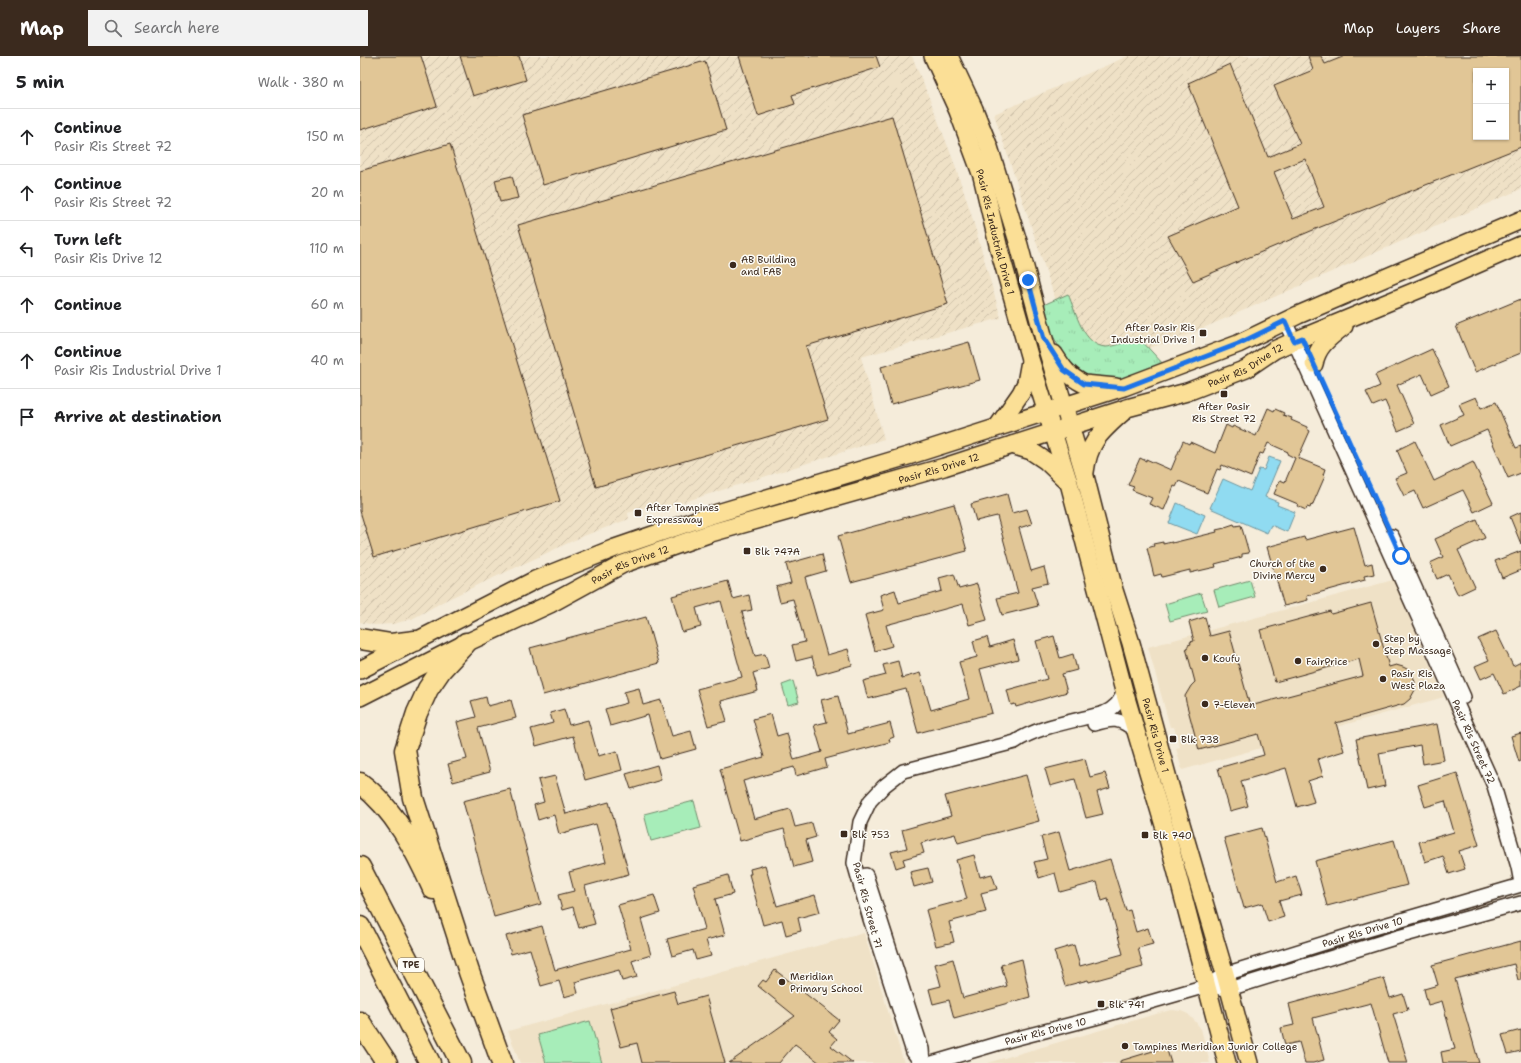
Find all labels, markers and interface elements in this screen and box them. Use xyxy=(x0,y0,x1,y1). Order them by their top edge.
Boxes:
search box xyxy=(88,10,368,46)
text: Map xyxy=(20,16,64,41)
icon: search xyxy=(102,17,124,39)
text: Search here xyxy=(134,18,220,38)
text: Map xyxy=(1344,19,1374,37)
text: Layers xyxy=(1396,19,1440,37)
text: Share xyxy=(1462,19,1501,37)
map controls xyxy=(1473,68,1509,140)
button: + xyxy=(1473,68,1509,104)
text: 5 min xyxy=(16,71,64,93)
text: Walk · 380 m xyxy=(258,74,344,91)
button: − xyxy=(1473,104,1509,140)
text: Continue xyxy=(54,118,122,138)
icon: ahead xyxy=(16,126,38,148)
text: 150 m xyxy=(306,128,344,145)
text: Pasir Ris Street 72 xyxy=(54,138,172,155)
street label: Pasir Ris Industrial Drive 1 xyxy=(973,167,1017,296)
text: Continue xyxy=(54,174,122,194)
icon: ahead xyxy=(16,182,38,204)
text: 20 m xyxy=(311,184,344,201)
text: Pasir Ris Street 72 xyxy=(54,194,172,211)
text: Turn left xyxy=(54,230,122,250)
icon: left xyxy=(16,238,38,260)
text: 110 m xyxy=(309,240,344,257)
text: Pasir Ris Drive 12 xyxy=(54,250,163,267)
place label: AB Building and FAB xyxy=(741,253,796,278)
marker: AB Building and FAB xyxy=(728,260,738,270)
route end xyxy=(1019,271,1037,289)
icon: ahead xyxy=(16,294,38,316)
text: Continue xyxy=(54,295,122,315)
text: 60 m xyxy=(311,296,344,313)
place label: After Pasir Ris Industrial Drive 1 xyxy=(1111,321,1195,346)
marker: After Pasir Ris Industrial Drive 1 xyxy=(1198,328,1208,338)
street label: Pasir Ris Drive 12 xyxy=(1206,341,1285,390)
text: Continue xyxy=(54,342,122,362)
icon: ahead xyxy=(16,350,38,372)
text: 40 m xyxy=(310,352,344,369)
text: Pasir Ris Industrial Drive 1 xyxy=(54,362,222,379)
marker: After Pasir Ris Street 72 xyxy=(1219,389,1229,399)
place label: After Pasir Ris Street 72 xyxy=(1192,400,1256,425)
icon: arrive xyxy=(16,406,38,428)
text: Arrive at destination xyxy=(54,407,222,427)
street label: Pasir Ris Drive 12 xyxy=(897,450,981,487)
place label: After Tampines Expressway xyxy=(646,501,719,526)
marker: After Tampines Expressway xyxy=(633,508,643,518)
street label: Pasir Ris Drive 12 xyxy=(589,542,671,587)
place label: Blk 747A xyxy=(755,545,800,558)
marker: Blk 747A xyxy=(742,546,752,556)
route start xyxy=(1392,547,1410,565)
place label: Church of the Divine Mercy xyxy=(1249,557,1315,582)
marker: Church of the Divine Mercy xyxy=(1318,564,1328,574)
place label: Step by Step Massage xyxy=(1384,632,1452,657)
marker: Step by Step Massage xyxy=(1371,639,1381,649)
place label: Koufu xyxy=(1213,652,1240,665)
marker: Koufu xyxy=(1200,653,1210,663)
place label: FairPrice xyxy=(1306,655,1348,668)
marker: FairPrice xyxy=(1293,656,1303,666)
place label: Pasir Ris West Plaza xyxy=(1391,667,1446,692)
marker: Pasir Ris West Plaza xyxy=(1378,674,1388,684)
street label: Pasir Ris Drive 1 xyxy=(1139,696,1172,774)
place label: 7-Eleven xyxy=(1213,698,1255,711)
street label: Pasir Ris Street 72 xyxy=(1449,698,1498,786)
marker: 7-Eleven xyxy=(1200,699,1210,709)
place label: Blk 738 xyxy=(1181,733,1219,746)
marker: Blk 738 xyxy=(1168,734,1178,744)
place label: Blk 753 xyxy=(852,828,890,841)
marker: Blk 753 xyxy=(839,829,849,839)
place label: Blk 740 xyxy=(1153,829,1192,842)
marker: Blk 740 xyxy=(1140,830,1150,840)
street label: Pasir Ris Street 71 xyxy=(850,861,885,949)
street label: Pasir Ris Drive 10 xyxy=(1321,914,1405,950)
road number: TPE xyxy=(398,958,424,972)
place label: Meridian Primary School xyxy=(790,970,862,995)
marker: Meridian Primary School xyxy=(777,977,787,987)
place label: Blk 741 xyxy=(1109,998,1145,1011)
marker: Blk 741 xyxy=(1096,999,1106,1009)
street label: Pasir Ris Drive 10 xyxy=(1003,1014,1088,1048)
place label: Tampines Meridian Junior College xyxy=(1133,1040,1298,1053)
marker: Tampines Meridian Junior College xyxy=(1120,1041,1130,1051)

